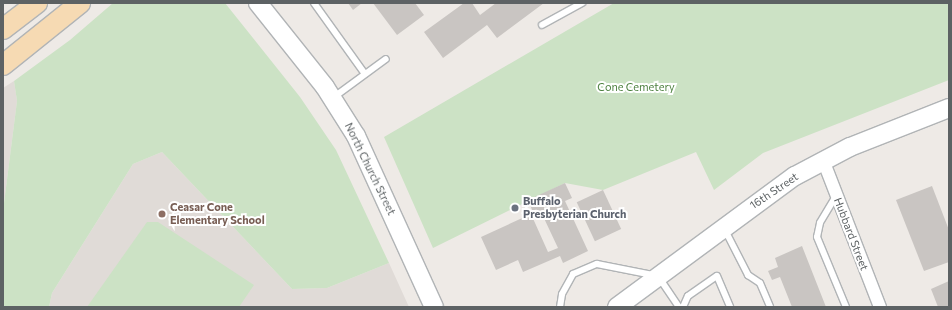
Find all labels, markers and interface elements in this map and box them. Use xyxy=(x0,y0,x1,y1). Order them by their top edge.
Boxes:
park label: Cone Cemetery xyxy=(597,80,675,94)
street label: North Church Street xyxy=(342,121,398,217)
street label: 16th Street xyxy=(747,170,801,212)
place label: Buffalo Presbyterian Church xyxy=(523,195,626,221)
street label: Hubbard Street xyxy=(831,196,871,272)
place label: Ceasar Cone Elementary School xyxy=(170,201,265,227)
marker: Buffalo Presbyterian Church xyxy=(510,203,520,213)
marker: Ceasar Cone Elementary School xyxy=(157,209,167,219)

